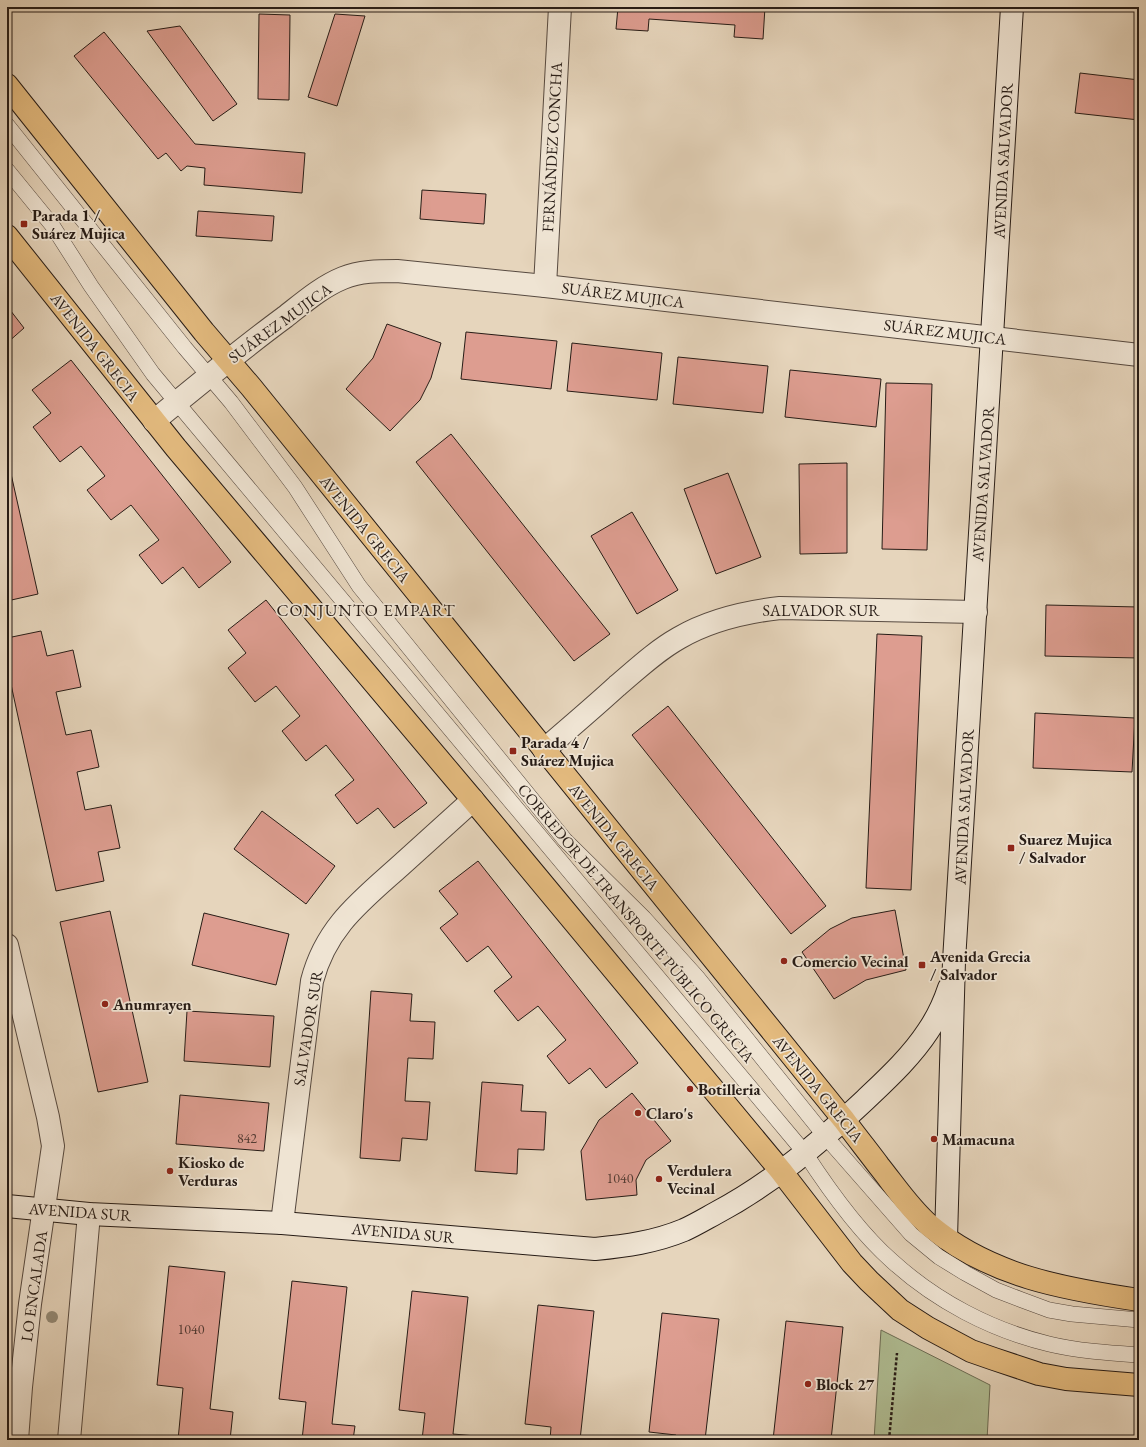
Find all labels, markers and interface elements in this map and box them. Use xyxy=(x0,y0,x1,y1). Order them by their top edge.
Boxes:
street label: FERNÁNDEZ CONCHA xyxy=(537,60,567,233)
street label: AVENIDA SALVADOR xyxy=(988,82,1018,240)
place label: Parada 1 / Suárez Mujica xyxy=(32,205,126,244)
marker: Parada 1 / Suárez Mujica xyxy=(19,219,29,229)
street label: SUÁREZ MUJICA xyxy=(561,277,686,313)
street label: SUÁREZ MUJICA xyxy=(224,278,337,368)
street label: AVENIDA GRECIA xyxy=(45,288,145,406)
street label: SUÁREZ MUJICA xyxy=(883,314,1008,350)
street label: AVENIDA SALVADOR xyxy=(967,405,999,563)
street label: AVENIDA GRECIA xyxy=(315,470,415,588)
district label: CONJUNTO EMPART xyxy=(276,599,456,621)
street label: SALVADOR SUR xyxy=(762,600,880,621)
street label: AVENIDA SALVADOR xyxy=(949,728,979,886)
place label: Parada 4 / Suárez Mujica xyxy=(521,732,615,771)
marker: Parada 4 / Suárez Mujica xyxy=(508,746,518,756)
street label: AVENIDA GRECIA xyxy=(564,778,664,896)
street label: CORREDOR DE TRANSPORTE PÚBLICO GRECIA xyxy=(513,779,760,1068)
place label: Suarez Mujica / Salvador xyxy=(1019,829,1113,868)
marker: Suarez Mujica / Salvador xyxy=(1006,843,1016,853)
place label: Avenida Grecia / Salvador xyxy=(929,946,1031,985)
place label: Comercio Vecinal xyxy=(792,951,909,972)
marker: Comercio Vecinal xyxy=(779,956,789,966)
marker: Avenida Grecia / Salvador xyxy=(917,960,927,970)
street label: SALVADOR SUR xyxy=(288,968,328,1087)
place label: Anumrayen xyxy=(112,994,192,1015)
marker: Anumrayen xyxy=(100,999,110,1009)
street label: AVENIDA GRECIA xyxy=(768,1030,868,1148)
place label: Botilleria xyxy=(698,1079,762,1100)
marker: Botilleria xyxy=(685,1084,695,1094)
place label: Claro's xyxy=(646,1103,693,1124)
marker: Claro's xyxy=(633,1108,643,1118)
house number: 842 xyxy=(237,1129,257,1147)
place label: Mamacuna xyxy=(942,1129,1016,1150)
marker: Mamacuna xyxy=(929,1134,939,1144)
place label: Kiosko de Verduras xyxy=(178,1152,245,1191)
place label: Verdulera Vecinal xyxy=(667,1160,733,1199)
marker: Kiosko de Verduras xyxy=(165,1166,175,1176)
house number: 1040 xyxy=(607,1169,634,1187)
marker: Verdulera Vecinal xyxy=(654,1174,664,1184)
street label: AVENIDA SUR xyxy=(27,1198,133,1226)
street label: AVENIDA SUR xyxy=(350,1218,456,1248)
street label: LO ENCALADA xyxy=(16,1228,52,1343)
house number: 1040 xyxy=(178,1320,205,1338)
place label: Block 27 xyxy=(816,1374,875,1395)
marker: Block 27 xyxy=(803,1379,813,1389)

